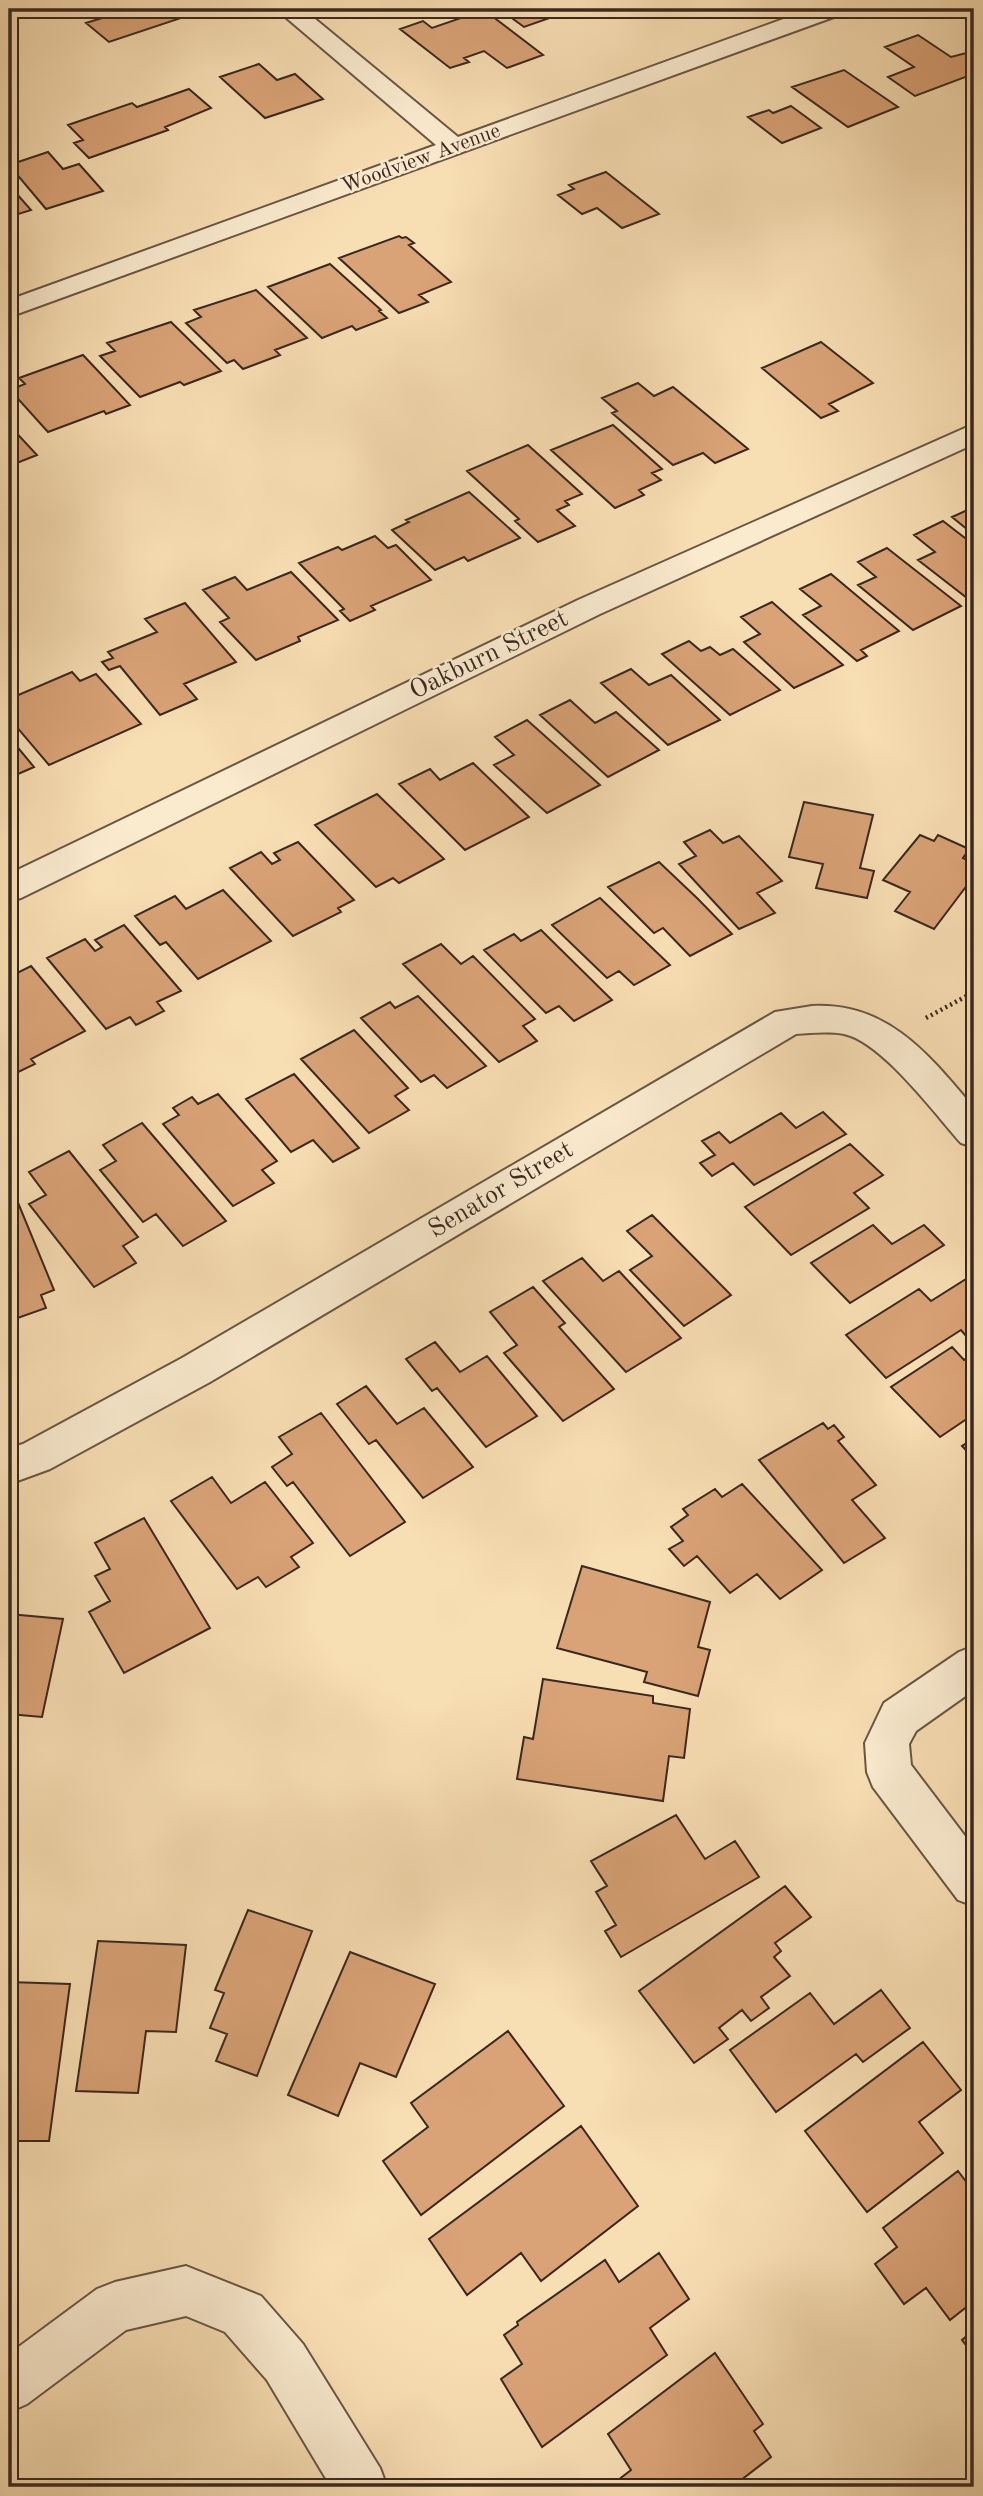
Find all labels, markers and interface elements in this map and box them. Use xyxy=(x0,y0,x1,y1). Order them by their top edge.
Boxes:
street label: Woodview Avenue xyxy=(339,120,503,198)
street label: Oakburn Street xyxy=(406,605,572,705)
street label: Senator Street xyxy=(424,1137,578,1243)

